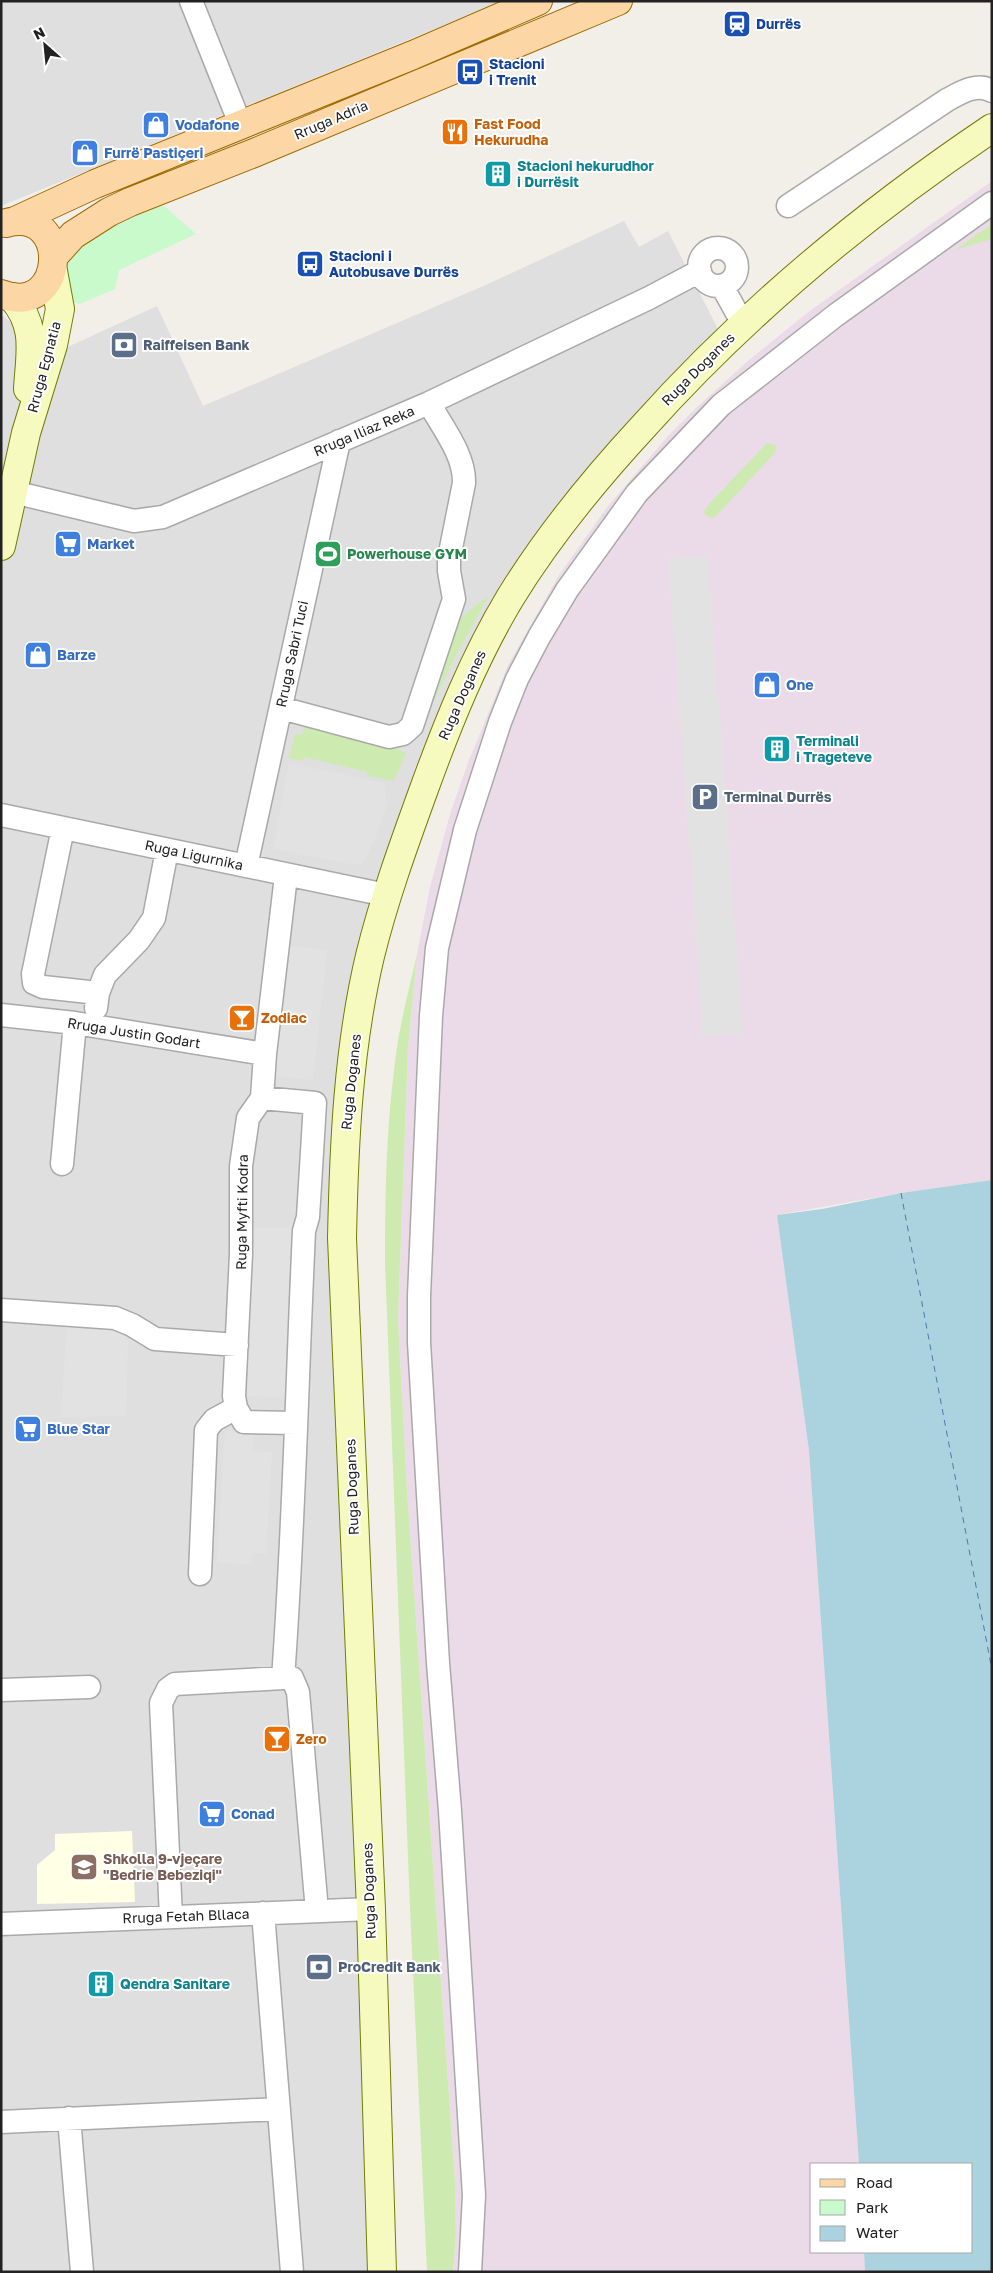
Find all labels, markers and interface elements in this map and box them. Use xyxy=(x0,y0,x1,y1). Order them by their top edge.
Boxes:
station icon: Durrës xyxy=(722,9,752,39)
place label: Durrës xyxy=(756,15,801,32)
north arrow xyxy=(20,20,70,70)
text: N xyxy=(30,23,47,43)
place label: Stacioni i Trenit xyxy=(489,55,545,88)
bus stop icon: Stacioni i Trenit xyxy=(455,57,485,87)
street label: Rruga Adria xyxy=(291,96,370,143)
shop icon: Vodafone xyxy=(141,110,171,140)
place label: Fast Food Hekurudha xyxy=(474,115,548,148)
place label: Vodafone xyxy=(175,116,239,133)
restaurant icon: Fast Food Hekurudha xyxy=(440,117,470,147)
shop icon: Furrë Pastiçeri xyxy=(70,138,100,168)
place label: Furrë Pastiçeri xyxy=(104,144,203,161)
place label: Stacioni hekurudhor i Durrësit xyxy=(517,157,655,190)
building icon: Stacioni hekurudhor i Durrësit xyxy=(483,159,513,189)
place label: Stacioni i Autobusave Durrës xyxy=(329,247,459,280)
bus stop icon: Stacioni i Autobusave Durrës xyxy=(295,249,325,279)
street label: Rruga Egnatia xyxy=(23,319,64,415)
street label: Ruga Doganes xyxy=(657,328,738,409)
bank icon: Raiffeisen Bank xyxy=(109,330,139,360)
place label: Raiffeisen Bank xyxy=(143,336,250,353)
street label: Rruga Iliaz Reka xyxy=(311,402,417,459)
supermarket icon: Market xyxy=(53,529,83,559)
place label: Market xyxy=(87,535,135,552)
sports icon: Powerhouse GYM xyxy=(313,539,343,569)
place label: Powerhouse GYM xyxy=(347,545,467,562)
street label: Rruga Sabri Tuci xyxy=(272,599,311,709)
shop icon: Barze xyxy=(23,640,53,670)
place label: Barze xyxy=(57,646,96,663)
street label: Ruga Doganes xyxy=(434,647,489,742)
shop icon: One xyxy=(752,670,782,700)
place label: One xyxy=(786,676,814,693)
place label: Terminali i Trageteve xyxy=(796,732,872,765)
building icon: Terminali i Trageteve xyxy=(762,734,792,764)
parking icon: Terminal Durrës xyxy=(690,782,720,812)
place label: Terminal Durrës xyxy=(724,788,832,805)
street label: Ruga Ligurnika xyxy=(143,836,245,873)
bar icon: Zodiac xyxy=(227,1003,257,1033)
place label: Zodiac xyxy=(261,1009,307,1026)
street label: Rruga Justin Godart xyxy=(66,1014,202,1051)
street label: Ruga Doganes xyxy=(337,1033,364,1131)
street label: Ruga Myfti Kodra xyxy=(232,1154,251,1270)
supermarket icon: Blue Star xyxy=(13,1414,43,1444)
place label: Blue Star xyxy=(47,1420,111,1437)
street label: Ruga Doganes xyxy=(341,1438,362,1536)
bar icon: Zero xyxy=(262,1724,292,1754)
place label: Zero xyxy=(296,1730,327,1747)
supermarket icon: Conad xyxy=(197,1799,227,1829)
place label: Conad xyxy=(231,1805,275,1822)
street label: Ruga Doganes xyxy=(358,1842,379,1940)
place label: Shkolla 9-vjeçare "Bedrie Bebeziqi" xyxy=(103,1850,222,1883)
school or university icon: Shkolla 9-vjeçare "Bedrie Bebeziqi" xyxy=(69,1852,99,1882)
street label: Rruga Fetah Bllaca xyxy=(122,1905,250,1926)
bank icon: ProCredit Bank xyxy=(304,1952,334,1982)
place label: ProCredit Bank xyxy=(338,1958,441,1975)
building icon: Qendra Sanitare xyxy=(86,1969,116,1999)
place label: Qendra Sanitare xyxy=(120,1975,230,1992)
legend xyxy=(810,2163,973,2253)
text: Road xyxy=(856,2173,893,2191)
text: Park xyxy=(856,2198,889,2216)
text: Water xyxy=(856,2223,899,2241)

